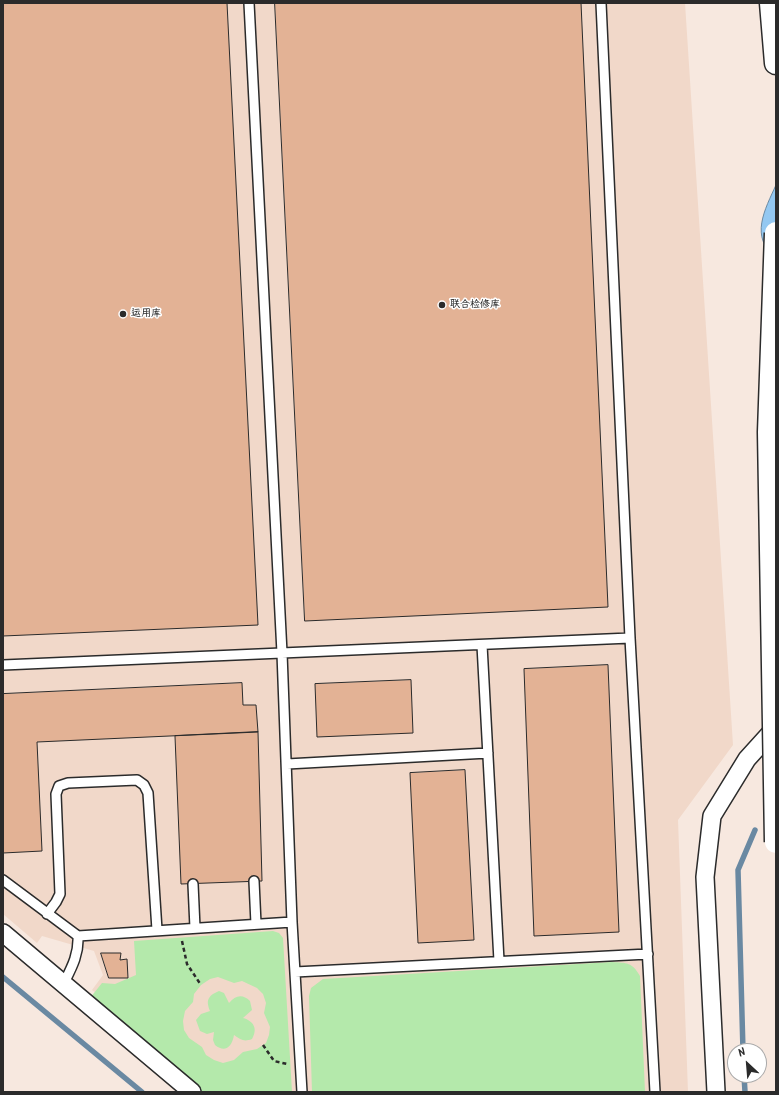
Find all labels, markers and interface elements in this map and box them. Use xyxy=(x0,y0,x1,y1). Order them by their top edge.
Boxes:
place label: 联合检修库 xyxy=(450,299,500,311)
marker: 联合检修库 xyxy=(437,300,447,310)
place label: 运用库 xyxy=(131,308,161,320)
marker: 运用库 xyxy=(118,309,128,319)
north arrow xyxy=(727,1043,767,1083)
text: N xyxy=(735,1044,749,1063)

